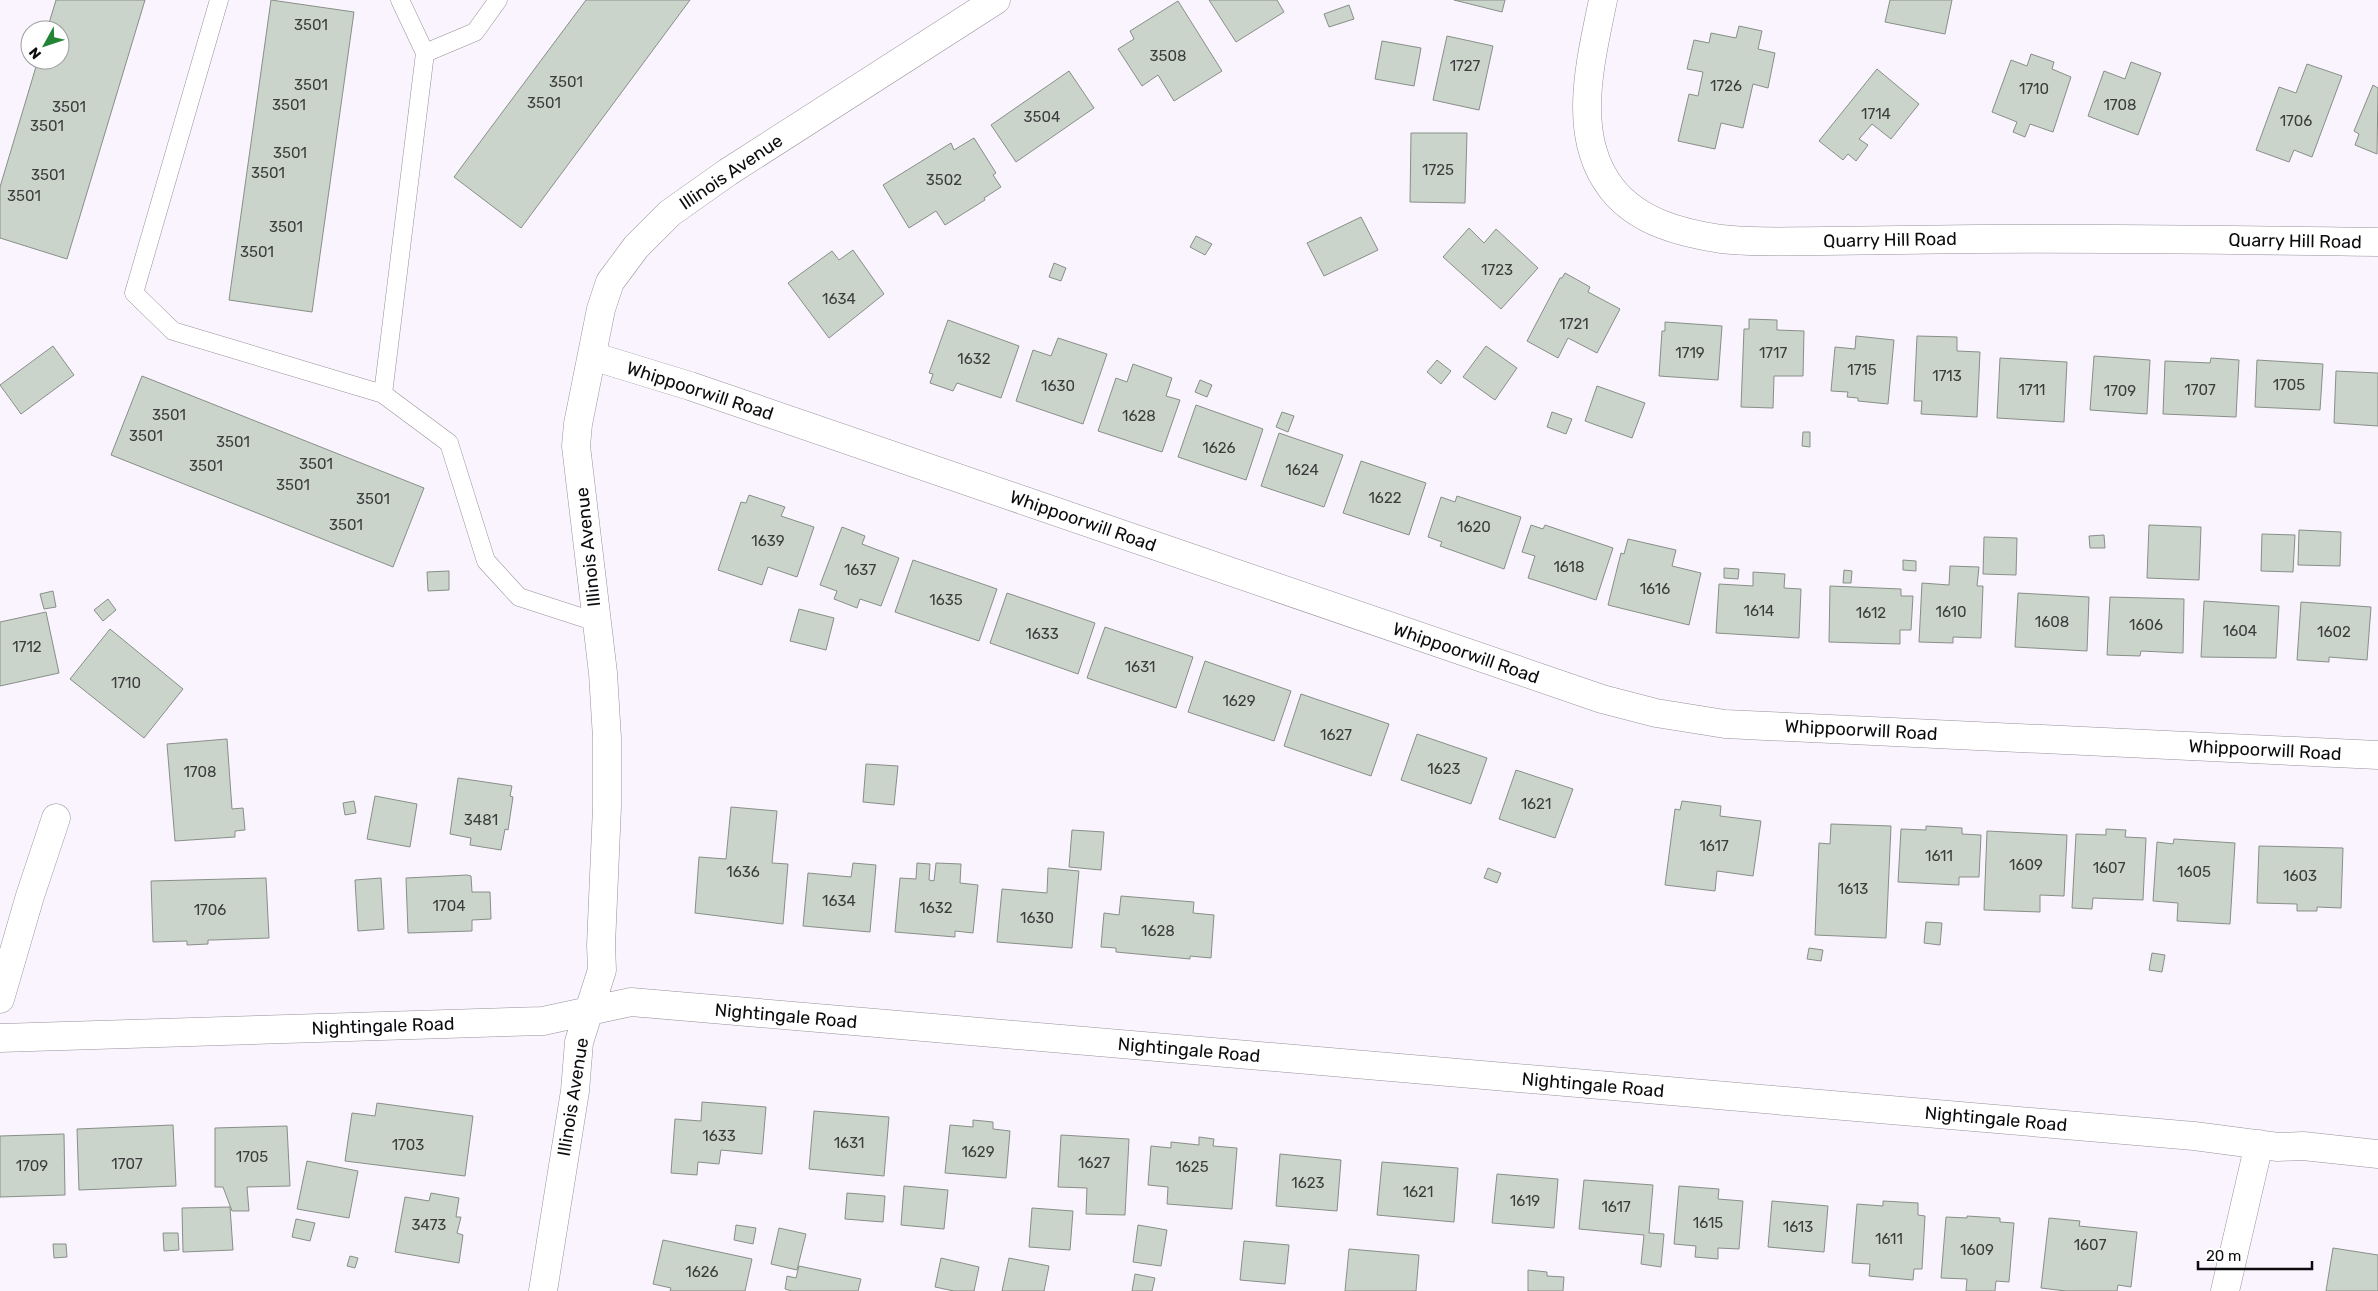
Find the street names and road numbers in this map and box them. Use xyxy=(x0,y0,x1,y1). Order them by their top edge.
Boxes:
street label: Illinois Avenue xyxy=(675,129,787,215)
street label: Quarry Hill Road xyxy=(1823,228,1957,252)
street label: Quarry Hill Road xyxy=(2228,229,2362,253)
street label: Whippoorwill Road xyxy=(624,357,776,425)
street label: Illinois Avenue xyxy=(571,486,605,608)
street label: Whippoorwill Road xyxy=(1007,486,1159,556)
street label: Whippoorwill Road xyxy=(1390,618,1542,688)
street label: Whippoorwill Road xyxy=(1784,715,1938,745)
street label: Whippoorwill Road xyxy=(2188,735,2342,765)
street label: Nightingale Road xyxy=(714,999,858,1033)
street label: Nightingale Road xyxy=(311,1013,455,1039)
street label: Nightingale Road xyxy=(1117,1033,1261,1067)
street label: Illinois Avenue xyxy=(553,1036,593,1158)
street label: Nightingale Road xyxy=(1521,1068,1665,1102)
street label: Nightingale Road xyxy=(1924,1102,2068,1136)

